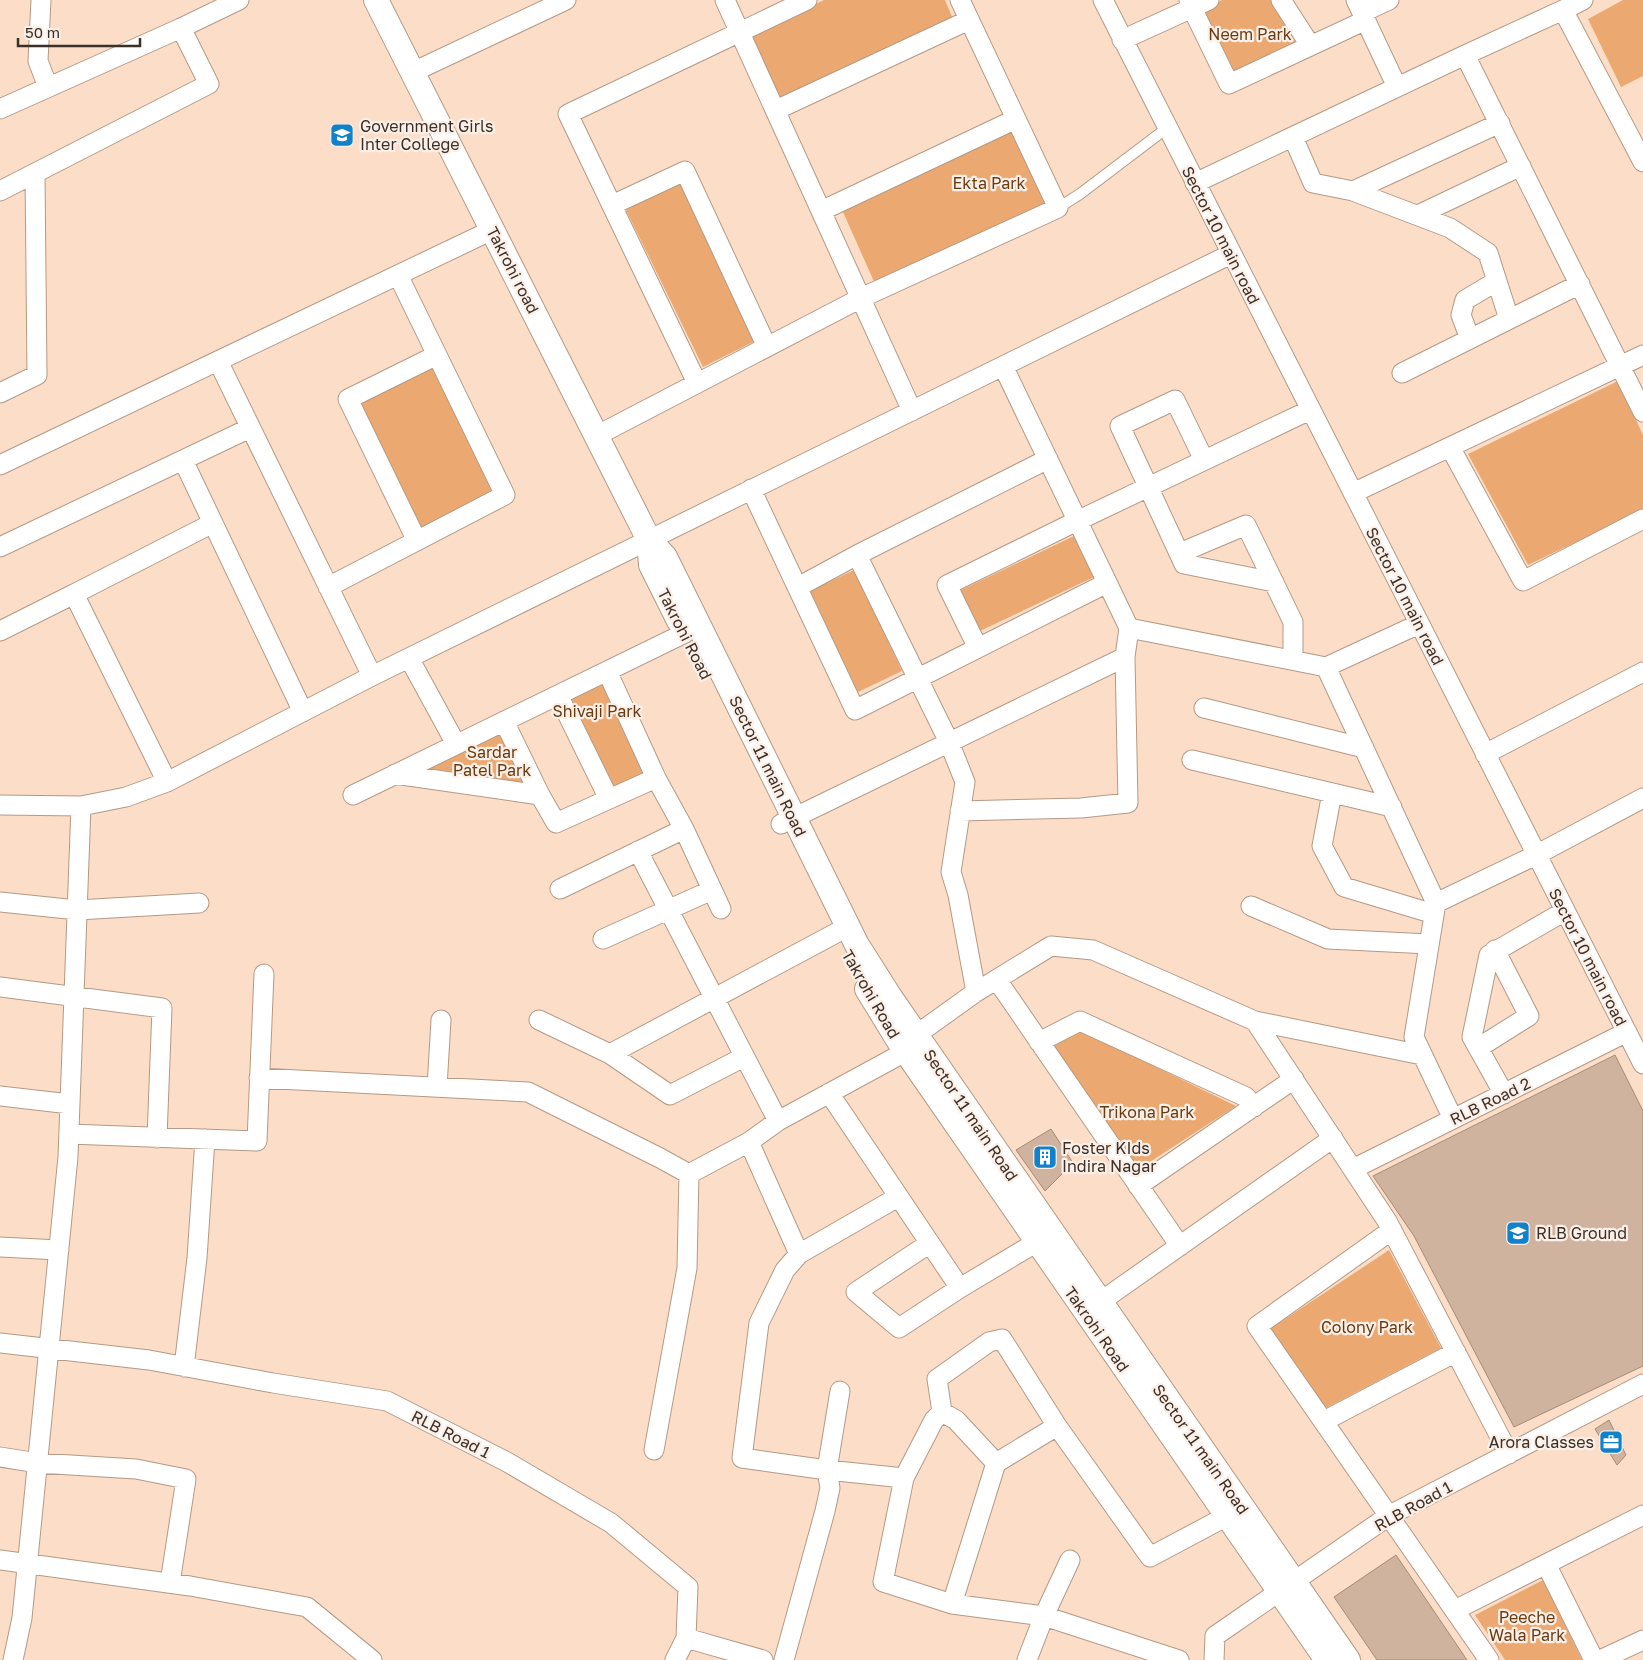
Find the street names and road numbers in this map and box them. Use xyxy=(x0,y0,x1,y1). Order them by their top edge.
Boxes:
street label: Sector 10 main road xyxy=(1178,163,1264,307)
street label: Takrohi road xyxy=(483,223,543,317)
street label: Sector 10 main road xyxy=(1362,524,1448,668)
street label: Takrohi Road xyxy=(653,585,717,683)
street label: Sector 11 main Road xyxy=(725,692,811,840)
street label: Sector 10 main road xyxy=(1545,885,1631,1029)
street label: Takrohi Road xyxy=(837,946,905,1042)
street label: Sector 11 main Road xyxy=(920,1045,1022,1185)
street label: RLB Road 2 xyxy=(1446,1073,1534,1129)
street label: Takrohi Road xyxy=(1060,1282,1134,1376)
street label: Sector 11 main Road xyxy=(1148,1380,1254,1518)
street label: RLB Road 1 xyxy=(408,1406,494,1462)
street label: RLB Road 1 xyxy=(1371,1476,1456,1536)

